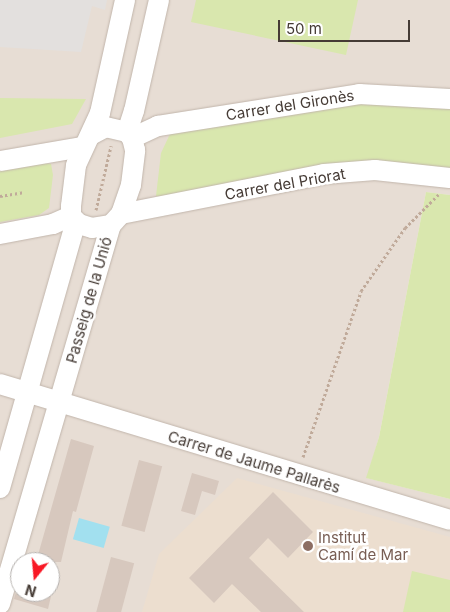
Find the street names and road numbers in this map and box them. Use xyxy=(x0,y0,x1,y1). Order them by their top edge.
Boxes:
street label: Carrer del Gironès xyxy=(224,86,356,124)
street label: Carrer del Priorat xyxy=(223,165,347,203)
street label: Passeig de la Unió xyxy=(62,235,116,365)
street label: Carrer de Jaume Pallarès xyxy=(166,427,342,497)

